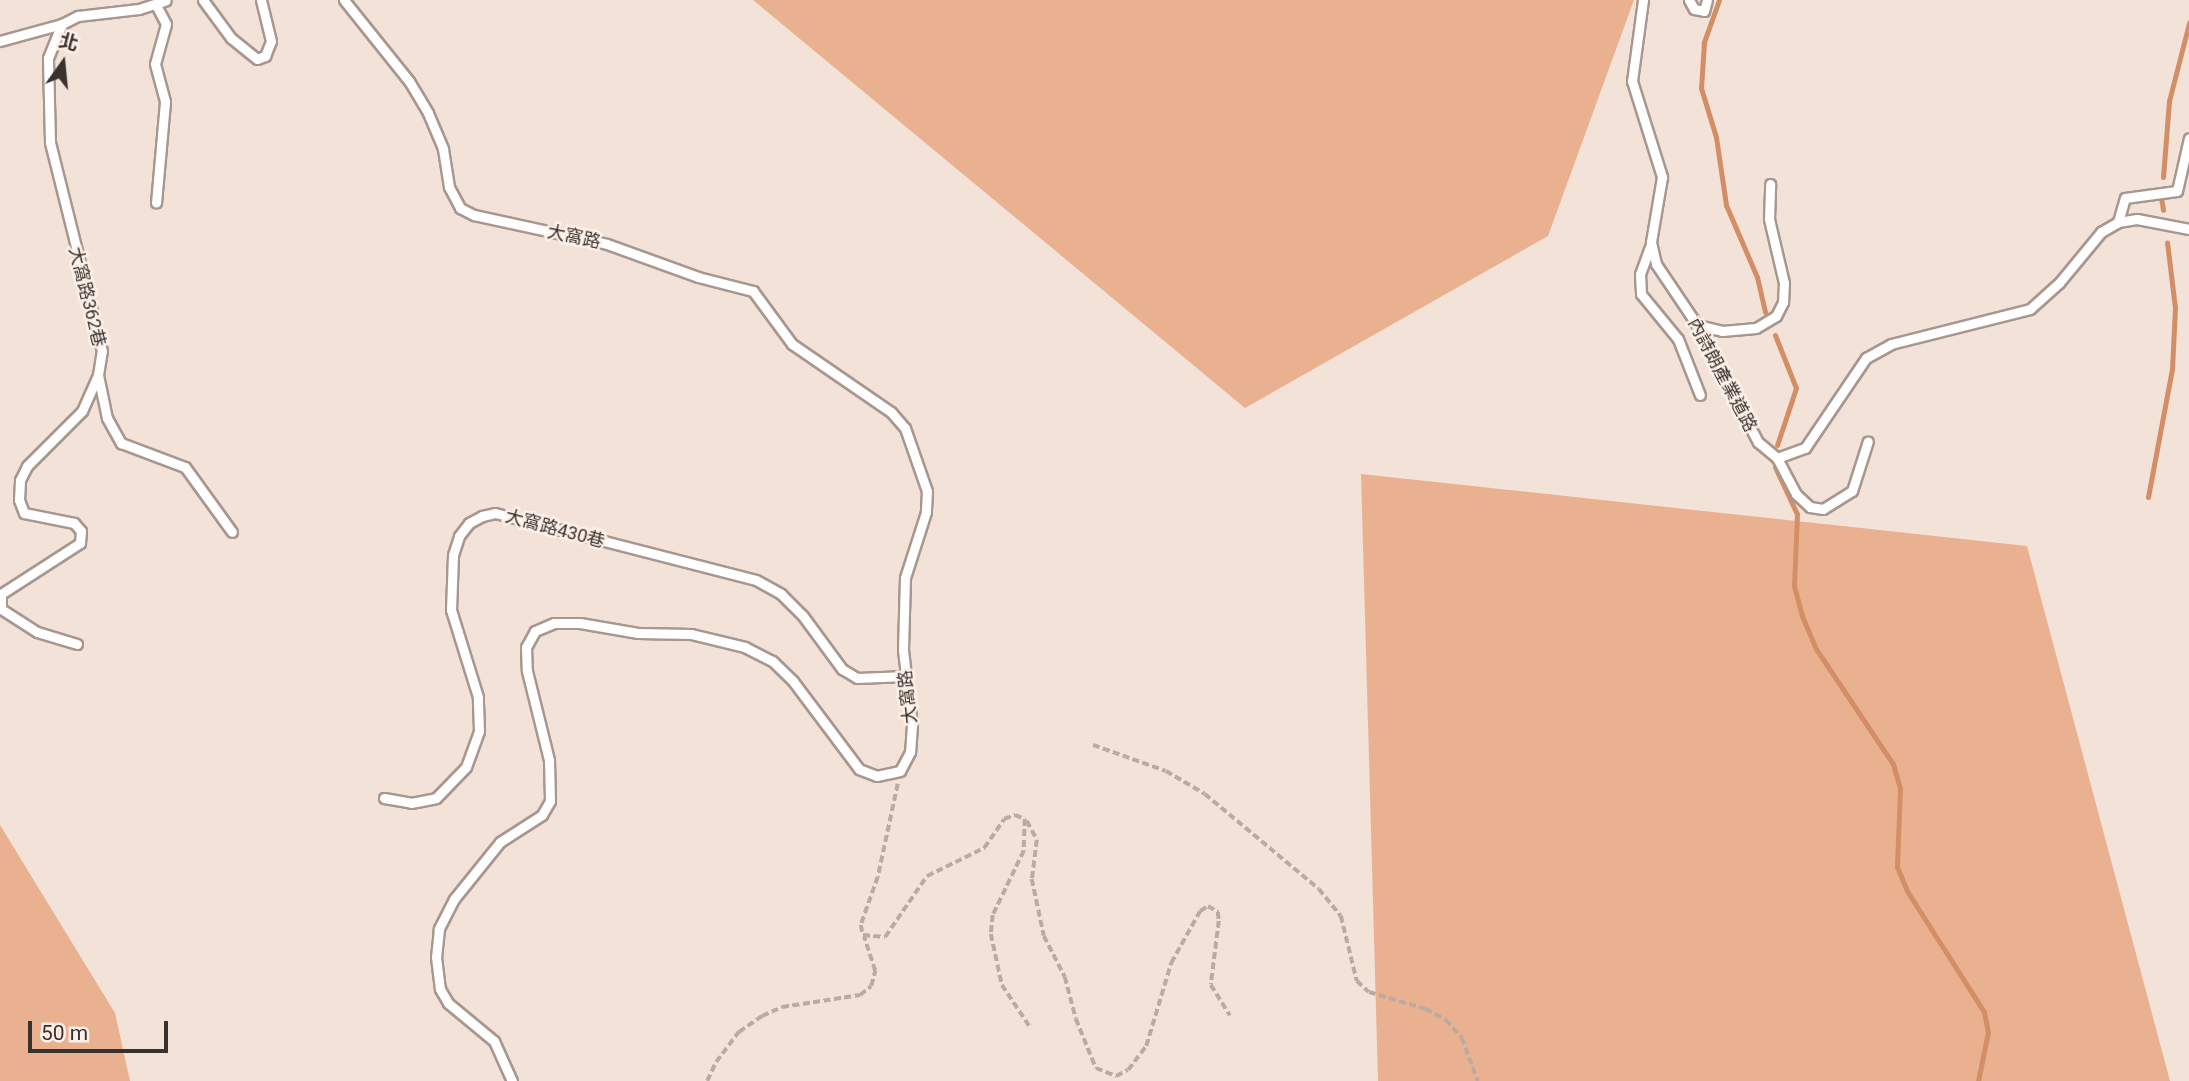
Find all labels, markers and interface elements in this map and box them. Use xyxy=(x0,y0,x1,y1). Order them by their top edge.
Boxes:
north arrow xyxy=(28,28,98,98)
text: 北 xyxy=(56,29,81,56)
street label: 大窩路 xyxy=(545,221,603,253)
street label: 大窩路362巷 xyxy=(64,245,110,349)
street label: 內詩朗產業道路 xyxy=(1683,314,1761,436)
street label: 大窩路430巷 xyxy=(503,505,607,553)
street label: 大窩路 xyxy=(894,669,922,725)
scale bar xyxy=(32,1007,172,1052)
text: 50 m xyxy=(41,1021,88,1045)

